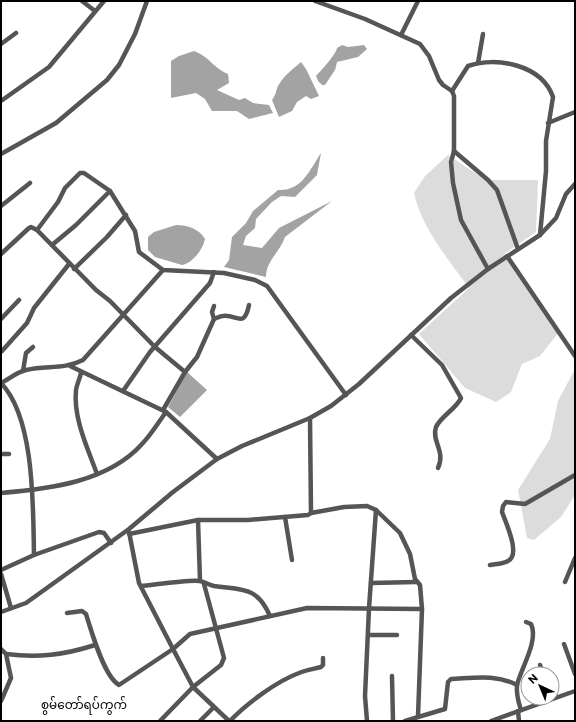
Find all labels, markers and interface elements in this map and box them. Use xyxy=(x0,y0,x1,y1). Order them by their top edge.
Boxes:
north arrow xyxy=(520,666,560,706)
text: N xyxy=(525,671,540,686)
district label: စွမ်တော်ရပ်ကွက် xyxy=(41,696,127,715)

